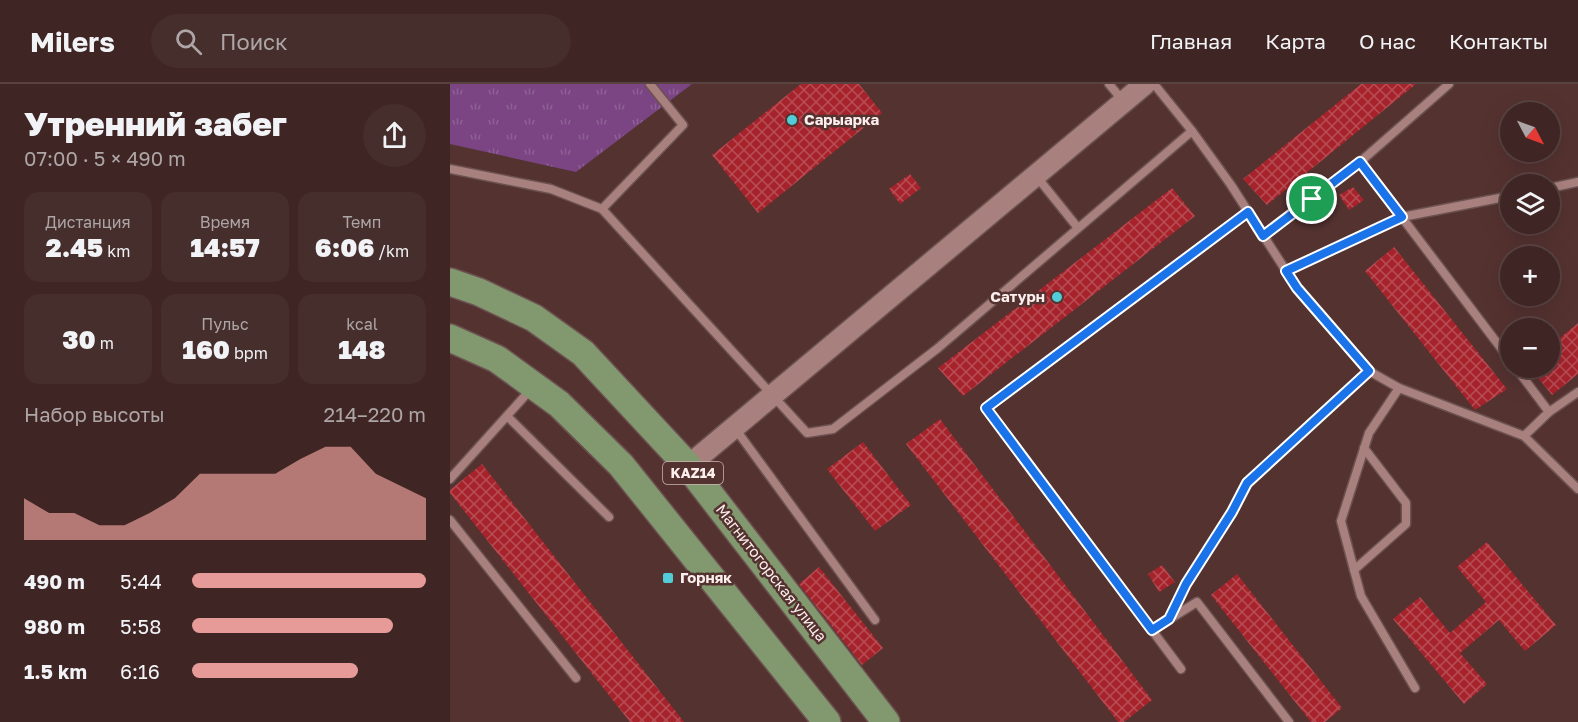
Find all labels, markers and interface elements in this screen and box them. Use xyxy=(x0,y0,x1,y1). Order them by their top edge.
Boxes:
search box xyxy=(151,14,571,68)
text: Milers xyxy=(30,25,115,58)
icon: search xyxy=(172,25,205,58)
text: Поиск xyxy=(220,28,288,55)
text: Главная xyxy=(1150,28,1232,54)
text: Карта xyxy=(1265,28,1326,54)
text: О нас xyxy=(1359,28,1416,54)
text: Контакты xyxy=(1449,28,1548,54)
north arrow xyxy=(1500,102,1560,162)
map controls xyxy=(1500,102,1560,378)
text: Утренний забег xyxy=(24,104,287,143)
button: share xyxy=(363,104,426,167)
place label: Сарыарка xyxy=(804,110,879,128)
marker: Сарыарка xyxy=(785,113,799,127)
text: 07:00 · 5 × 490 m xyxy=(24,146,186,170)
pin xyxy=(1286,173,1337,224)
button: layers xyxy=(1500,174,1560,234)
icon: arrive xyxy=(1295,182,1328,215)
text: Дистанция xyxy=(45,212,131,232)
text: Время xyxy=(200,212,250,232)
text: Темп xyxy=(343,212,381,232)
text: 2.45 xyxy=(46,232,103,263)
text: 14:57 xyxy=(190,232,260,263)
text: 6:06 xyxy=(315,232,374,263)
text: km xyxy=(103,241,130,261)
text: /km xyxy=(374,241,409,261)
button: + xyxy=(1500,246,1560,306)
place label: Сатурн xyxy=(990,287,1045,305)
marker: Сатурн xyxy=(1050,290,1064,304)
text: Пульс xyxy=(201,314,249,334)
text: kcal xyxy=(346,314,378,334)
button: − xyxy=(1500,318,1560,378)
text: 30 xyxy=(62,324,96,355)
text: m xyxy=(96,333,114,353)
text: 160 xyxy=(182,334,230,365)
text: 148 xyxy=(338,334,386,365)
text: bpm xyxy=(230,343,268,363)
text: Набор высоты xyxy=(24,402,165,426)
text: 214–220 m xyxy=(324,402,426,426)
road number: KAZ14 xyxy=(663,462,723,484)
street label: Магнитогорская улица xyxy=(713,500,831,645)
place label: Горняк xyxy=(680,568,732,586)
text: 490 m xyxy=(24,569,85,593)
text: 5:44 xyxy=(120,569,162,593)
marker: Горняк xyxy=(661,571,675,585)
text: 980 m xyxy=(24,614,85,638)
text: 5:58 xyxy=(120,614,161,638)
text: 1.5 km xyxy=(24,659,87,683)
text: 6:16 xyxy=(120,659,160,683)

